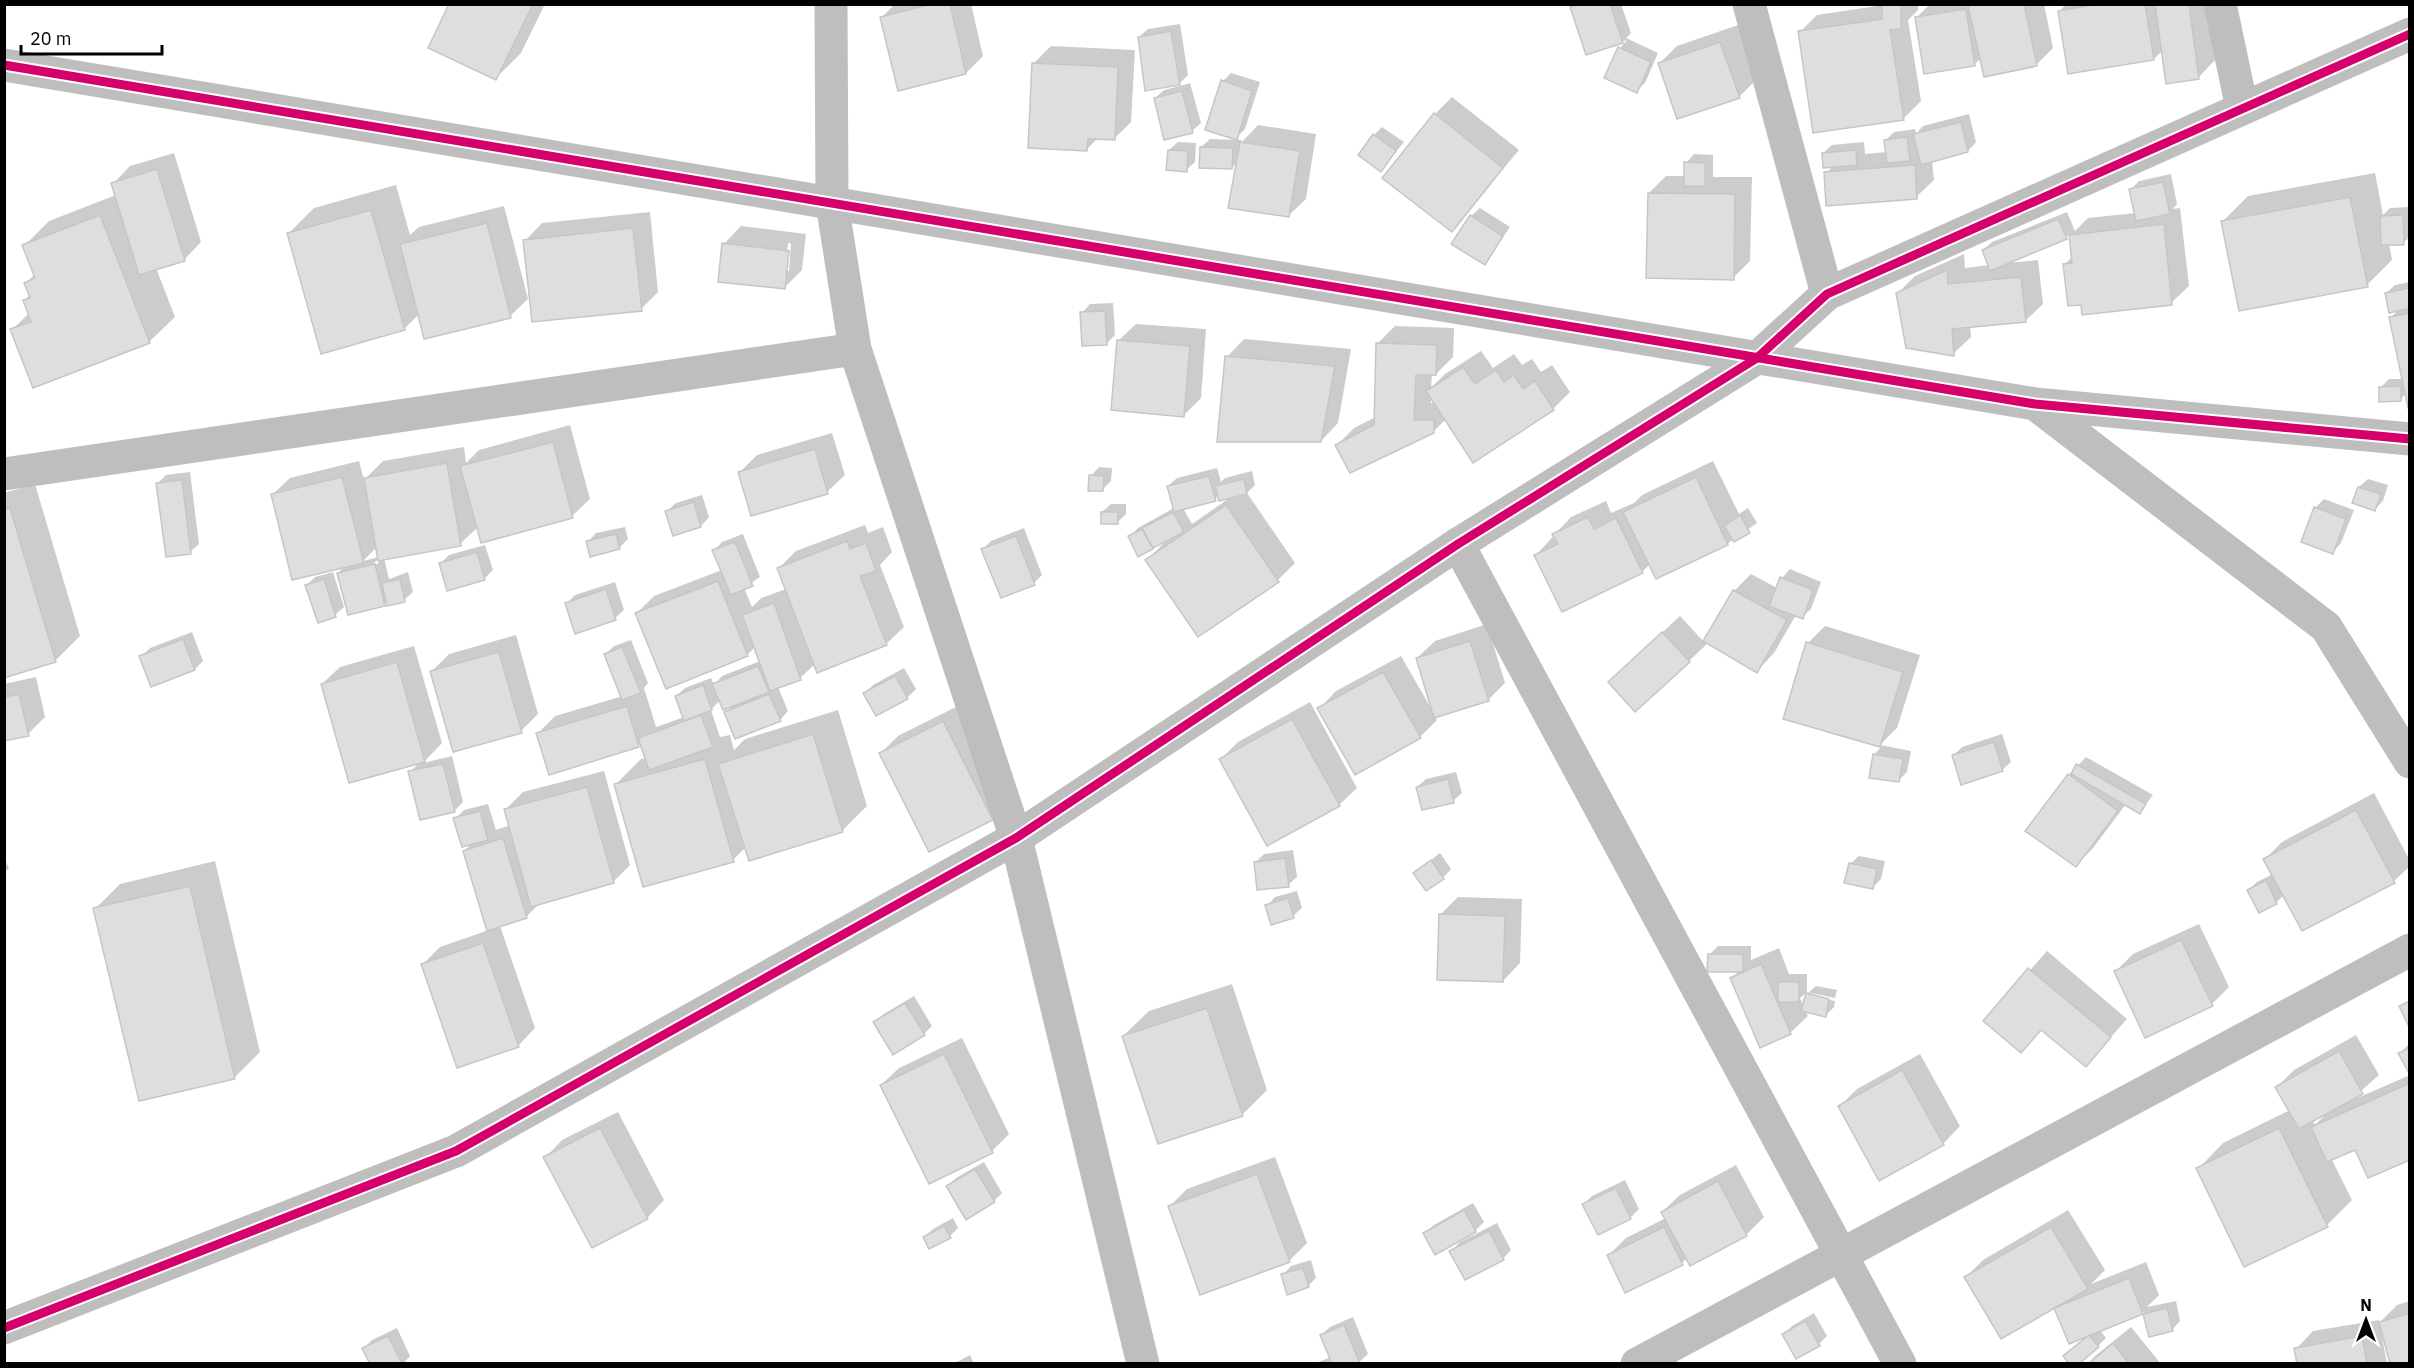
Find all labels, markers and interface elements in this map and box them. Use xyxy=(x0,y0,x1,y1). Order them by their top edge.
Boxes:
scale bar xyxy=(21,18,162,56)
text: 20 m xyxy=(30,27,72,50)
north arrow xyxy=(2336,1290,2396,1350)
text: N xyxy=(2360,1295,2372,1315)

